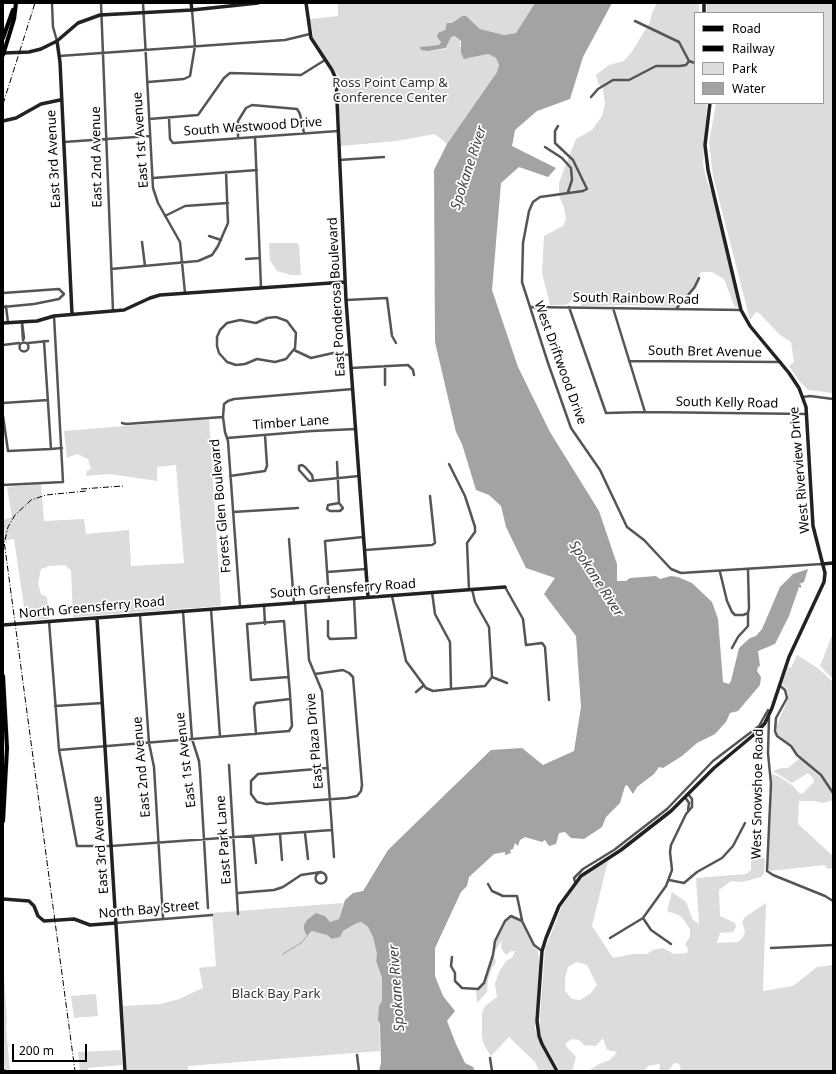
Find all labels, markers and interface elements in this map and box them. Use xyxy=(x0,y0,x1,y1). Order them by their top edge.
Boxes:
legend xyxy=(694,12,824,104)
text: Road xyxy=(732,20,761,37)
text: Railway xyxy=(732,40,775,57)
text: Park xyxy=(732,60,757,77)
park label: Ross Point Camp & Conference Center xyxy=(332,75,448,106)
text: Water xyxy=(732,80,766,97)
street label: East 1st Avenue xyxy=(130,91,152,189)
street label: East 2nd Avenue xyxy=(88,106,106,208)
street label: East 3rd Avenue xyxy=(44,109,64,209)
street label: South Westwood Drive xyxy=(183,114,323,140)
water label: Spokane River xyxy=(448,124,490,212)
street label: East Ponderosa Boulevard xyxy=(325,217,349,377)
street label: South Rainbow Road xyxy=(573,290,699,308)
street label: West Driftwood Drive xyxy=(530,299,590,427)
street label: South Bret Avenue xyxy=(648,343,762,361)
street label: South Kelly Road xyxy=(676,394,778,412)
street label: West Riverview Drive xyxy=(787,406,813,534)
street label: Timber Lane xyxy=(252,413,330,433)
street label: Forest Glen Boulevard xyxy=(207,438,235,574)
water label: Spokane River xyxy=(565,538,627,620)
street label: South Greensferry Road xyxy=(269,576,417,602)
street label: North Greensferry Road xyxy=(18,594,166,622)
street label: East Plaza Drive xyxy=(303,692,327,790)
street label: East 1st Avenue xyxy=(172,711,200,809)
street label: East 2nd Avenue xyxy=(130,716,154,818)
street label: West Snowshoe Road xyxy=(749,729,767,859)
street label: East 3rd Avenue xyxy=(90,795,112,895)
street label: East Park Lane xyxy=(213,795,235,885)
street label: North Bay Street xyxy=(98,898,200,922)
water label: Spokane River xyxy=(386,944,408,1032)
park label: Black Bay Park xyxy=(232,986,320,1002)
scale bar xyxy=(14,1036,89,1062)
text: 200 m xyxy=(19,1042,54,1059)

